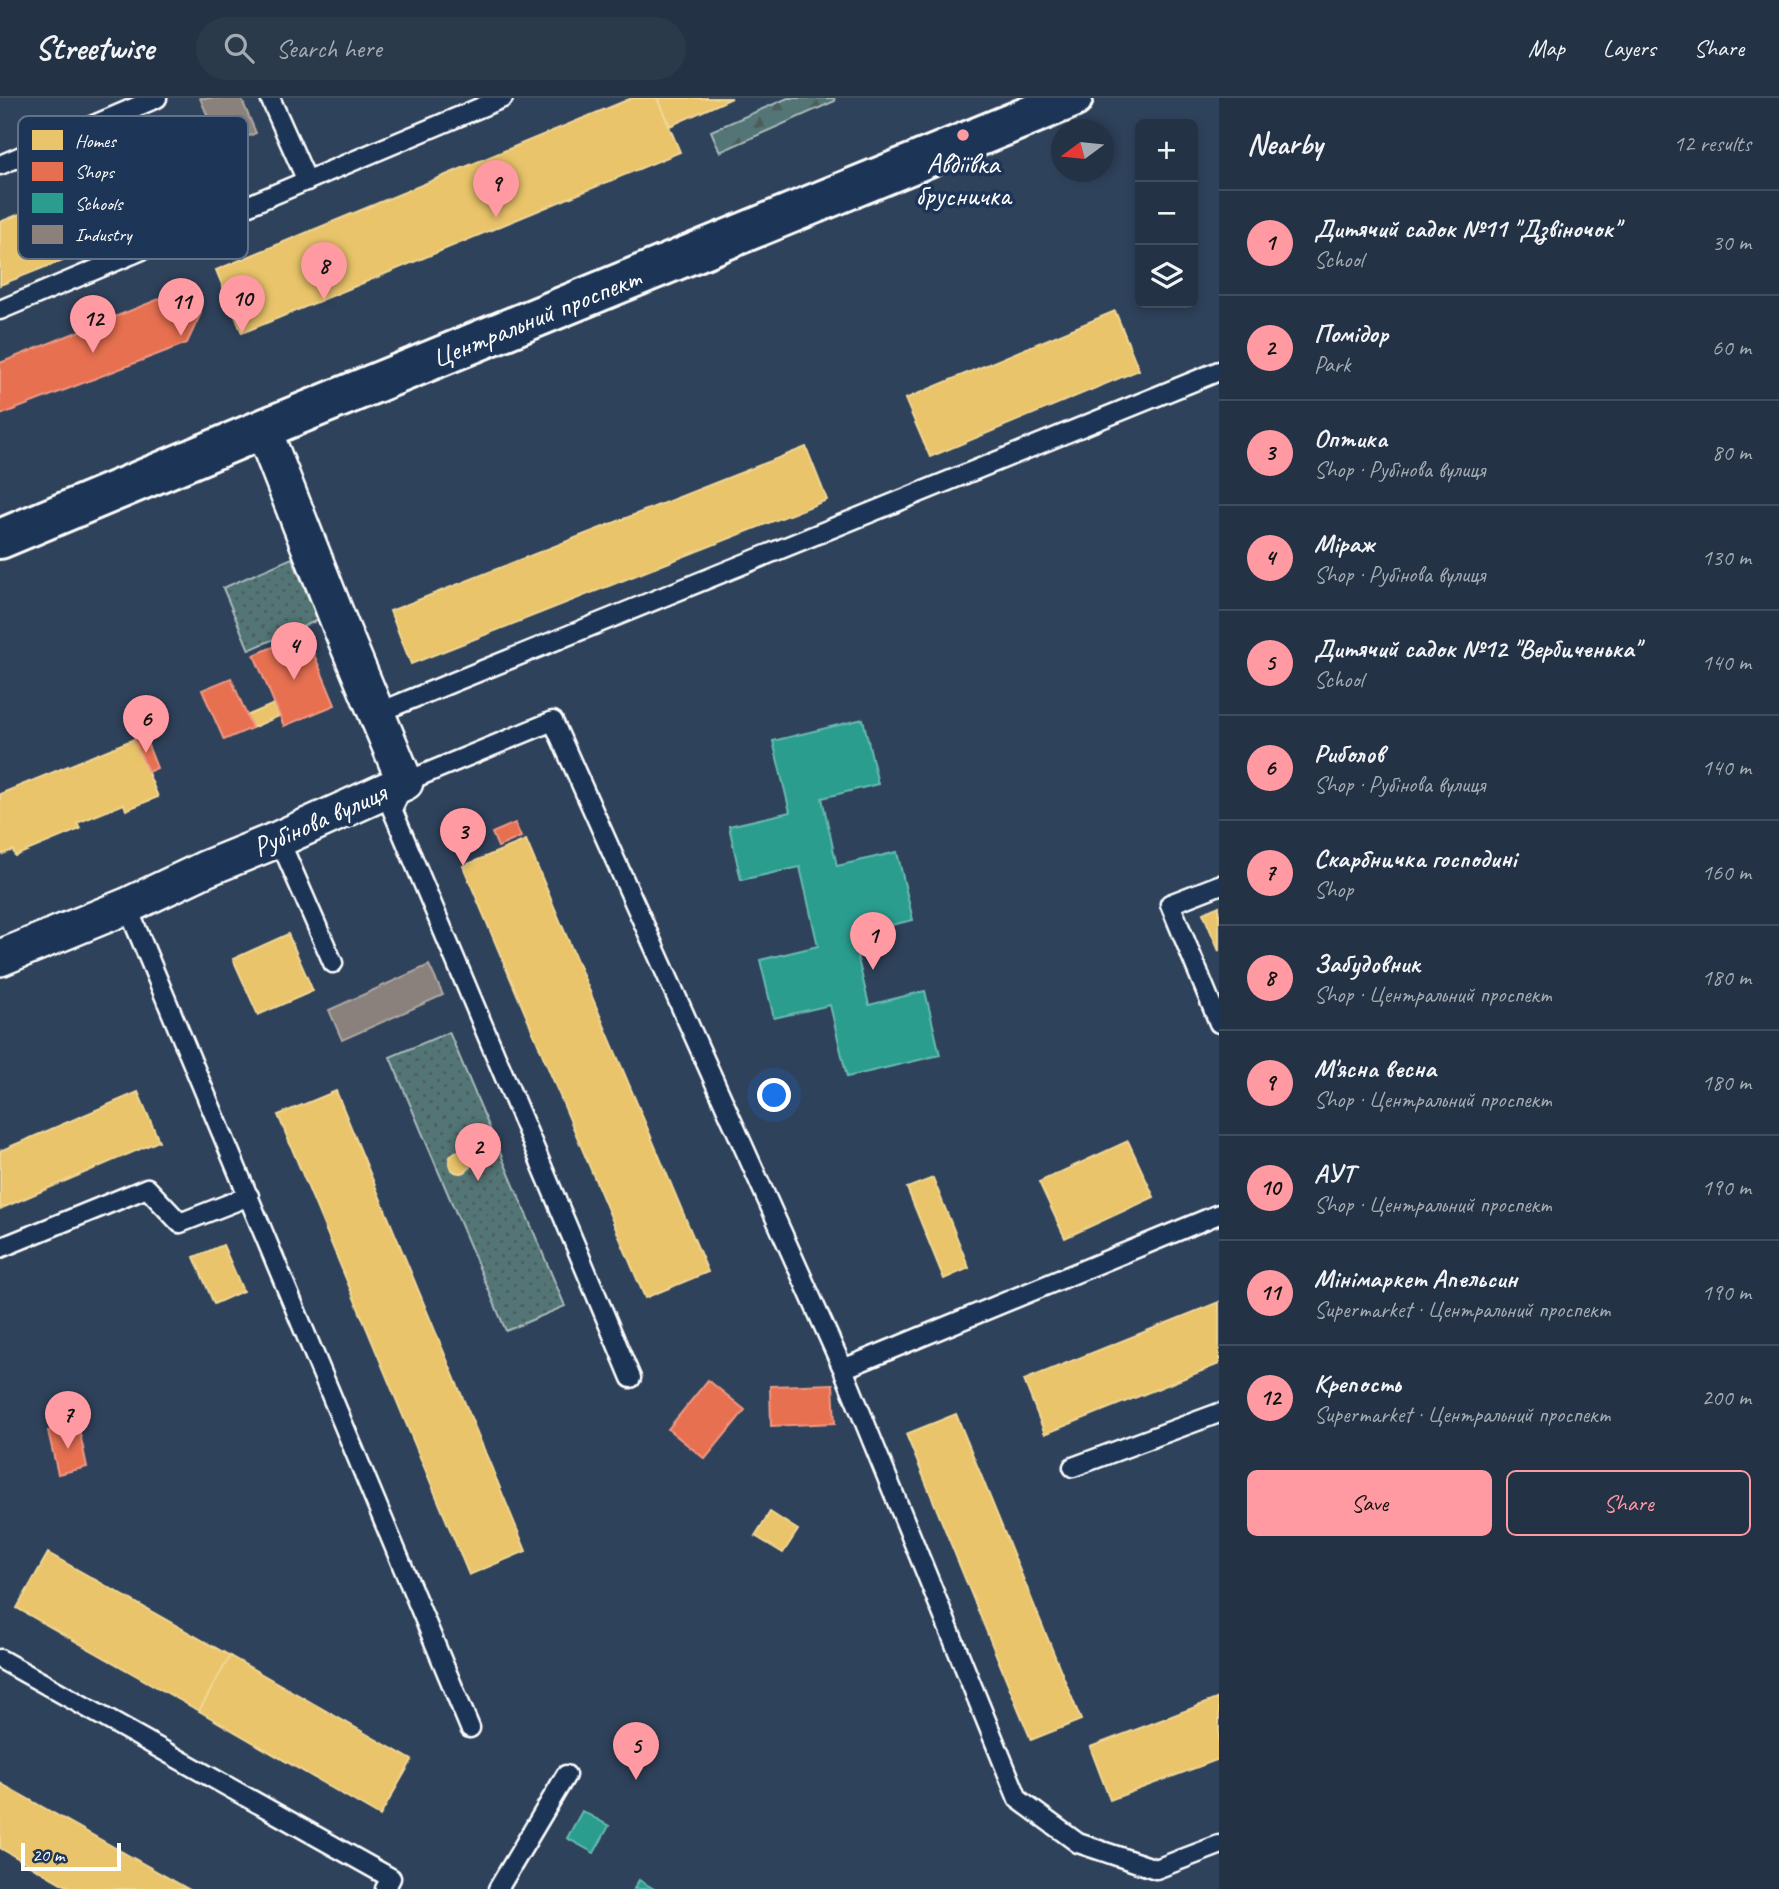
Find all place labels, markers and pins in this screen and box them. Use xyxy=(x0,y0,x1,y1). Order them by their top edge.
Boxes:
marker: Авдіївка брусничка xyxy=(955,127,971,143)
place label: Авдіївка брусничка xyxy=(915,146,1013,213)
pin: 9 xyxy=(473,160,519,218)
pin: 8 xyxy=(301,242,347,300)
pin: 10 xyxy=(219,275,265,333)
pin: 11 xyxy=(158,278,204,336)
pin: 12 xyxy=(70,295,116,353)
pin: 4 xyxy=(271,622,317,680)
pin: 6 xyxy=(123,695,169,753)
pin: 3 xyxy=(440,808,486,866)
pin: 1 xyxy=(850,912,896,970)
pin: 2 xyxy=(455,1123,501,1181)
pin: 7 xyxy=(45,1391,91,1449)
pin: 5 xyxy=(613,1722,659,1780)

